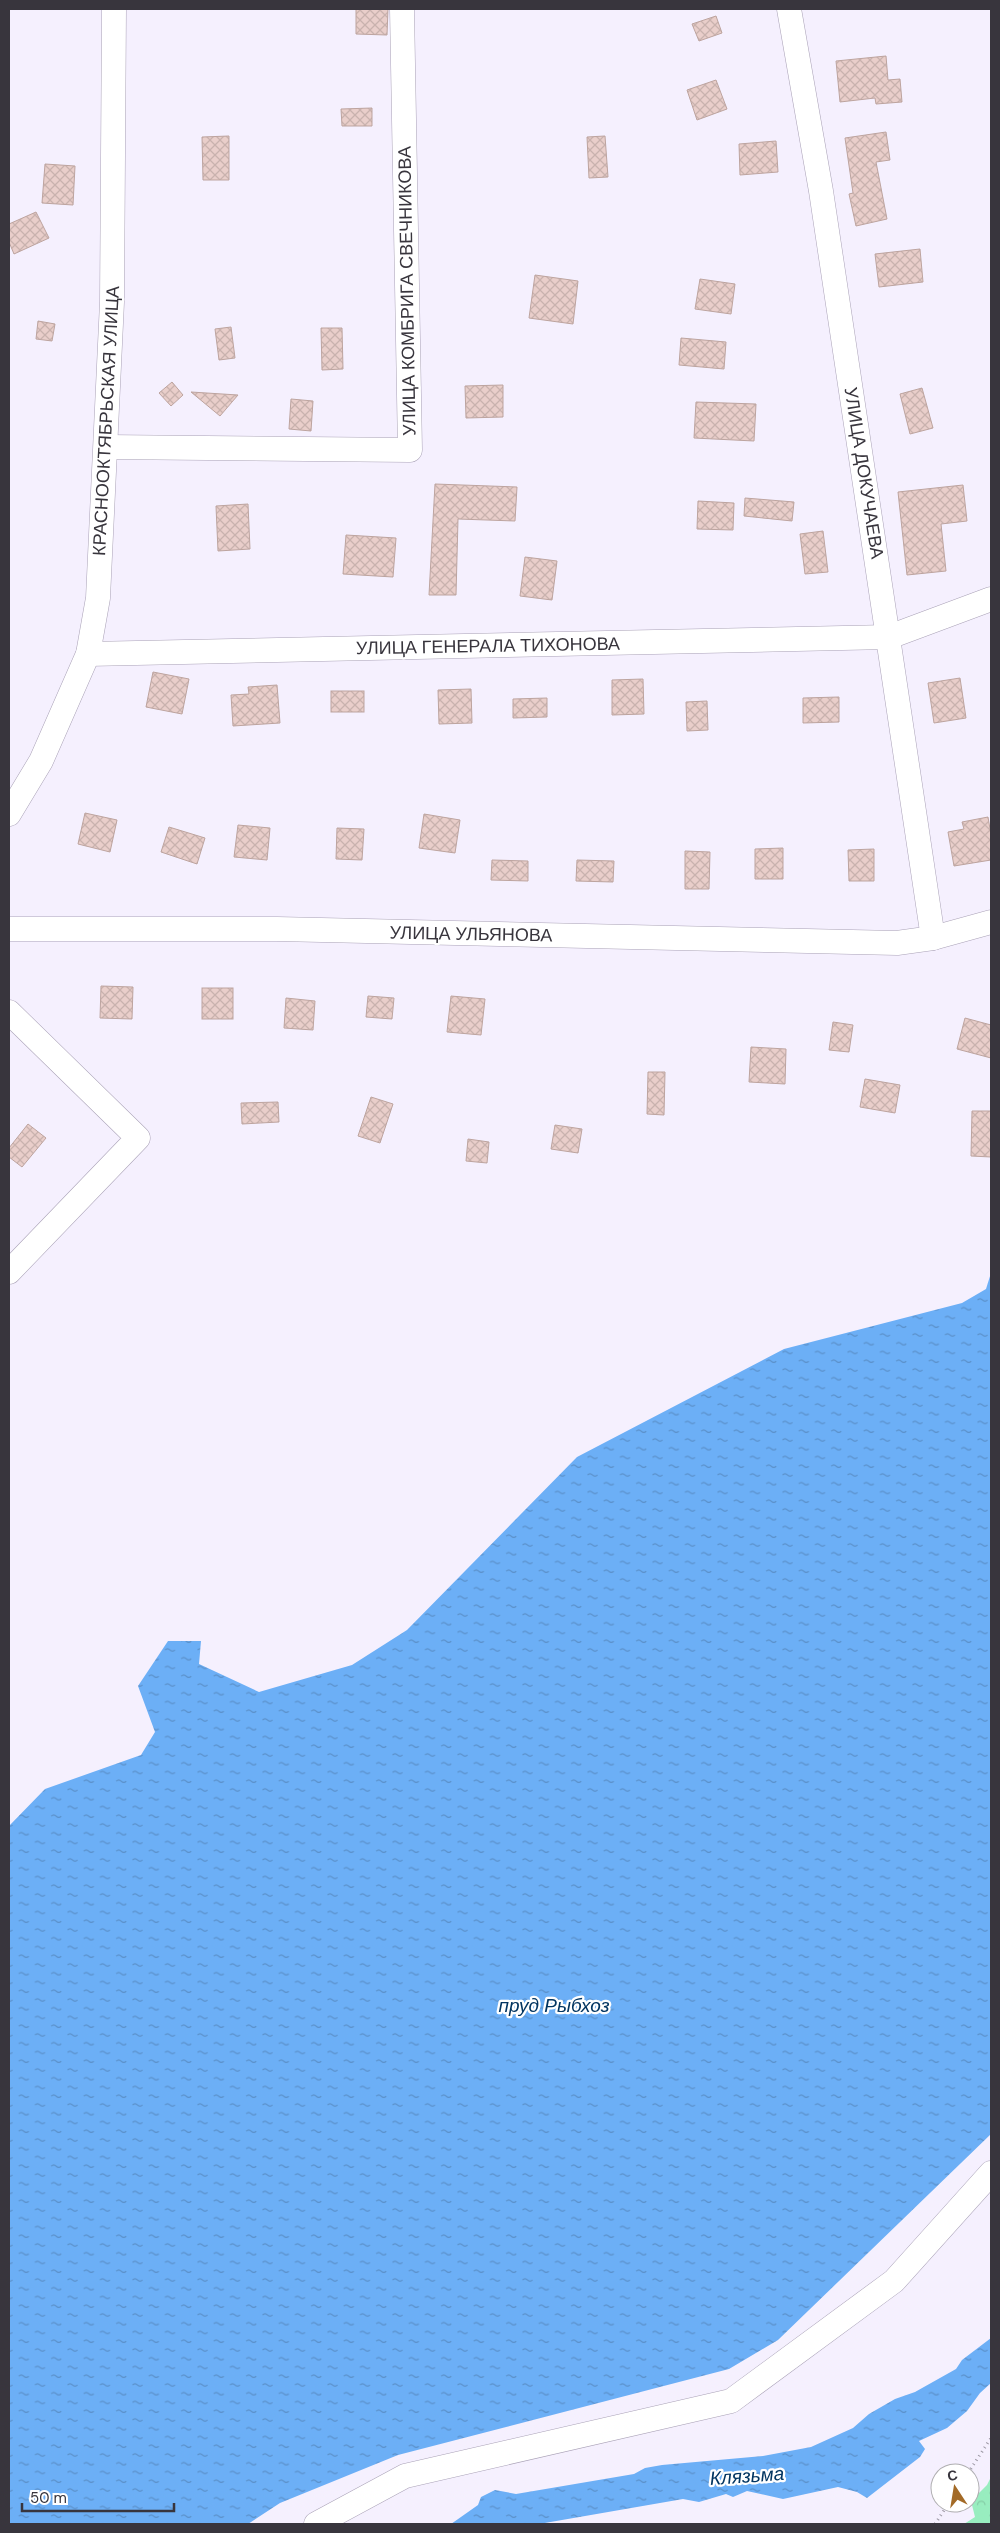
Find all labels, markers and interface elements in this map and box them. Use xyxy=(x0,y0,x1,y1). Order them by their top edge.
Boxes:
street label: УЛИЦА КОМБРИГА СВЕЧНИКОВА xyxy=(392,146,422,436)
street label: КРАСНООКТЯБРЬСКАЯ УЛИЦА xyxy=(87,285,125,557)
street label: УЛИЦА ДОКУЧАЕВА xyxy=(839,385,889,561)
street label: УЛИЦА ГЕНЕРАЛА ТИХОНОВА xyxy=(356,632,620,660)
street label: УЛИЦА УЛЬЯНОВА xyxy=(389,921,553,947)
water label: пруд Рыбхоз xyxy=(499,1993,610,2018)
water label: Клязьма xyxy=(709,2461,785,2491)
north arrow xyxy=(930,2463,980,2513)
text: С xyxy=(945,2465,959,2485)
scale bar xyxy=(22,2480,175,2512)
text: 50 m xyxy=(30,2488,67,2508)

